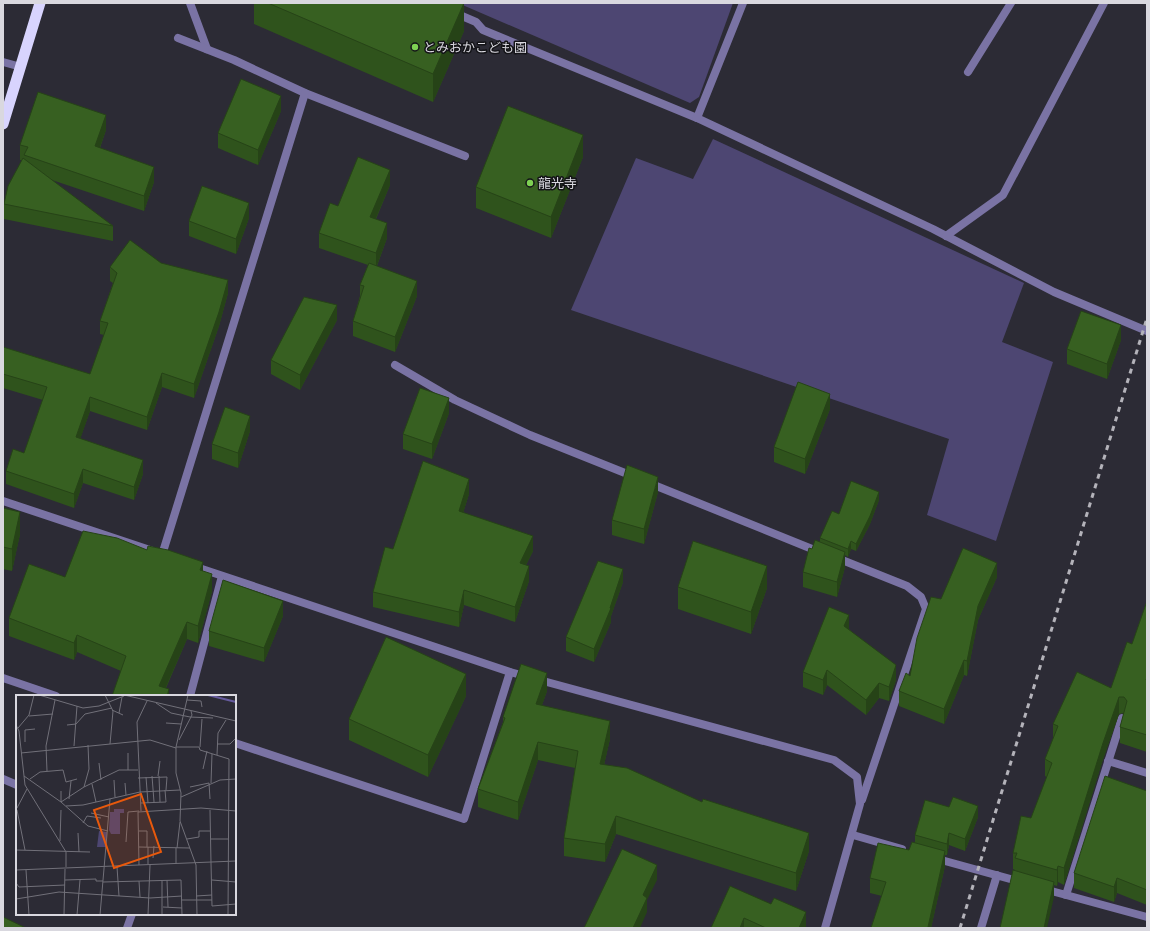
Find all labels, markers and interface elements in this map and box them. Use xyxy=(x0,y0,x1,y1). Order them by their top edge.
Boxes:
place label: とみおかこども園 xyxy=(423,39,527,55)
marker: とみおかこども園 xyxy=(410,42,420,52)
place label: 龍光寺 xyxy=(538,175,577,191)
marker: 龍光寺 xyxy=(525,178,535,188)
inset map xyxy=(16,695,236,915)

